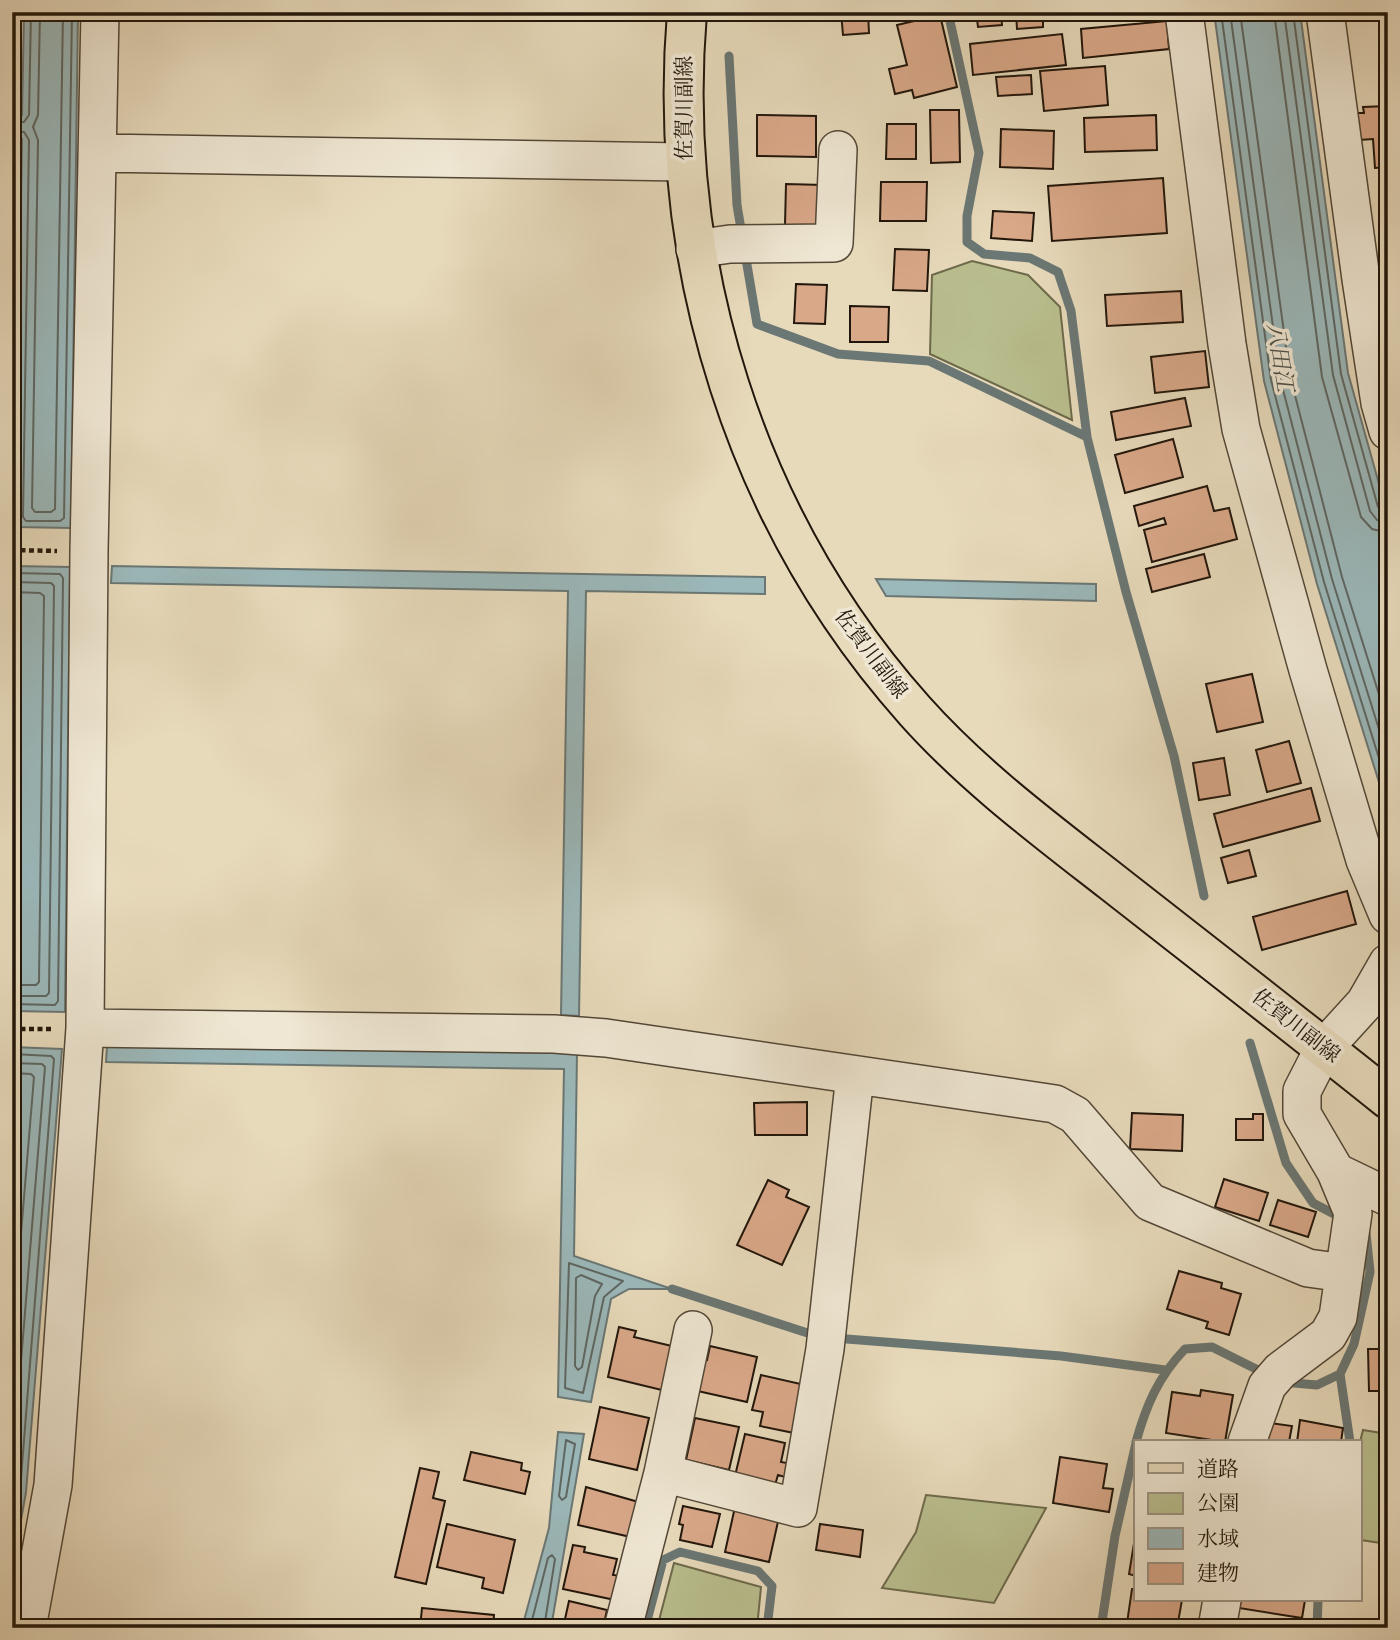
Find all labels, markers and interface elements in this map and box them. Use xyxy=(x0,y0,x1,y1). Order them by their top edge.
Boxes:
street label: 佐賀川副線 xyxy=(671,56,698,161)
water label: 八田江 xyxy=(1260,321,1300,396)
street label: 佐賀川副線 xyxy=(829,604,913,704)
street label: 佐賀川副線 xyxy=(1246,983,1346,1069)
legend xyxy=(1134,1440,1362,1602)
text: 道路 xyxy=(1197,1456,1239,1483)
text: 公園 xyxy=(1197,1490,1239,1517)
text: 水域 xyxy=(1197,1526,1239,1553)
text: 建物 xyxy=(1197,1560,1239,1587)

